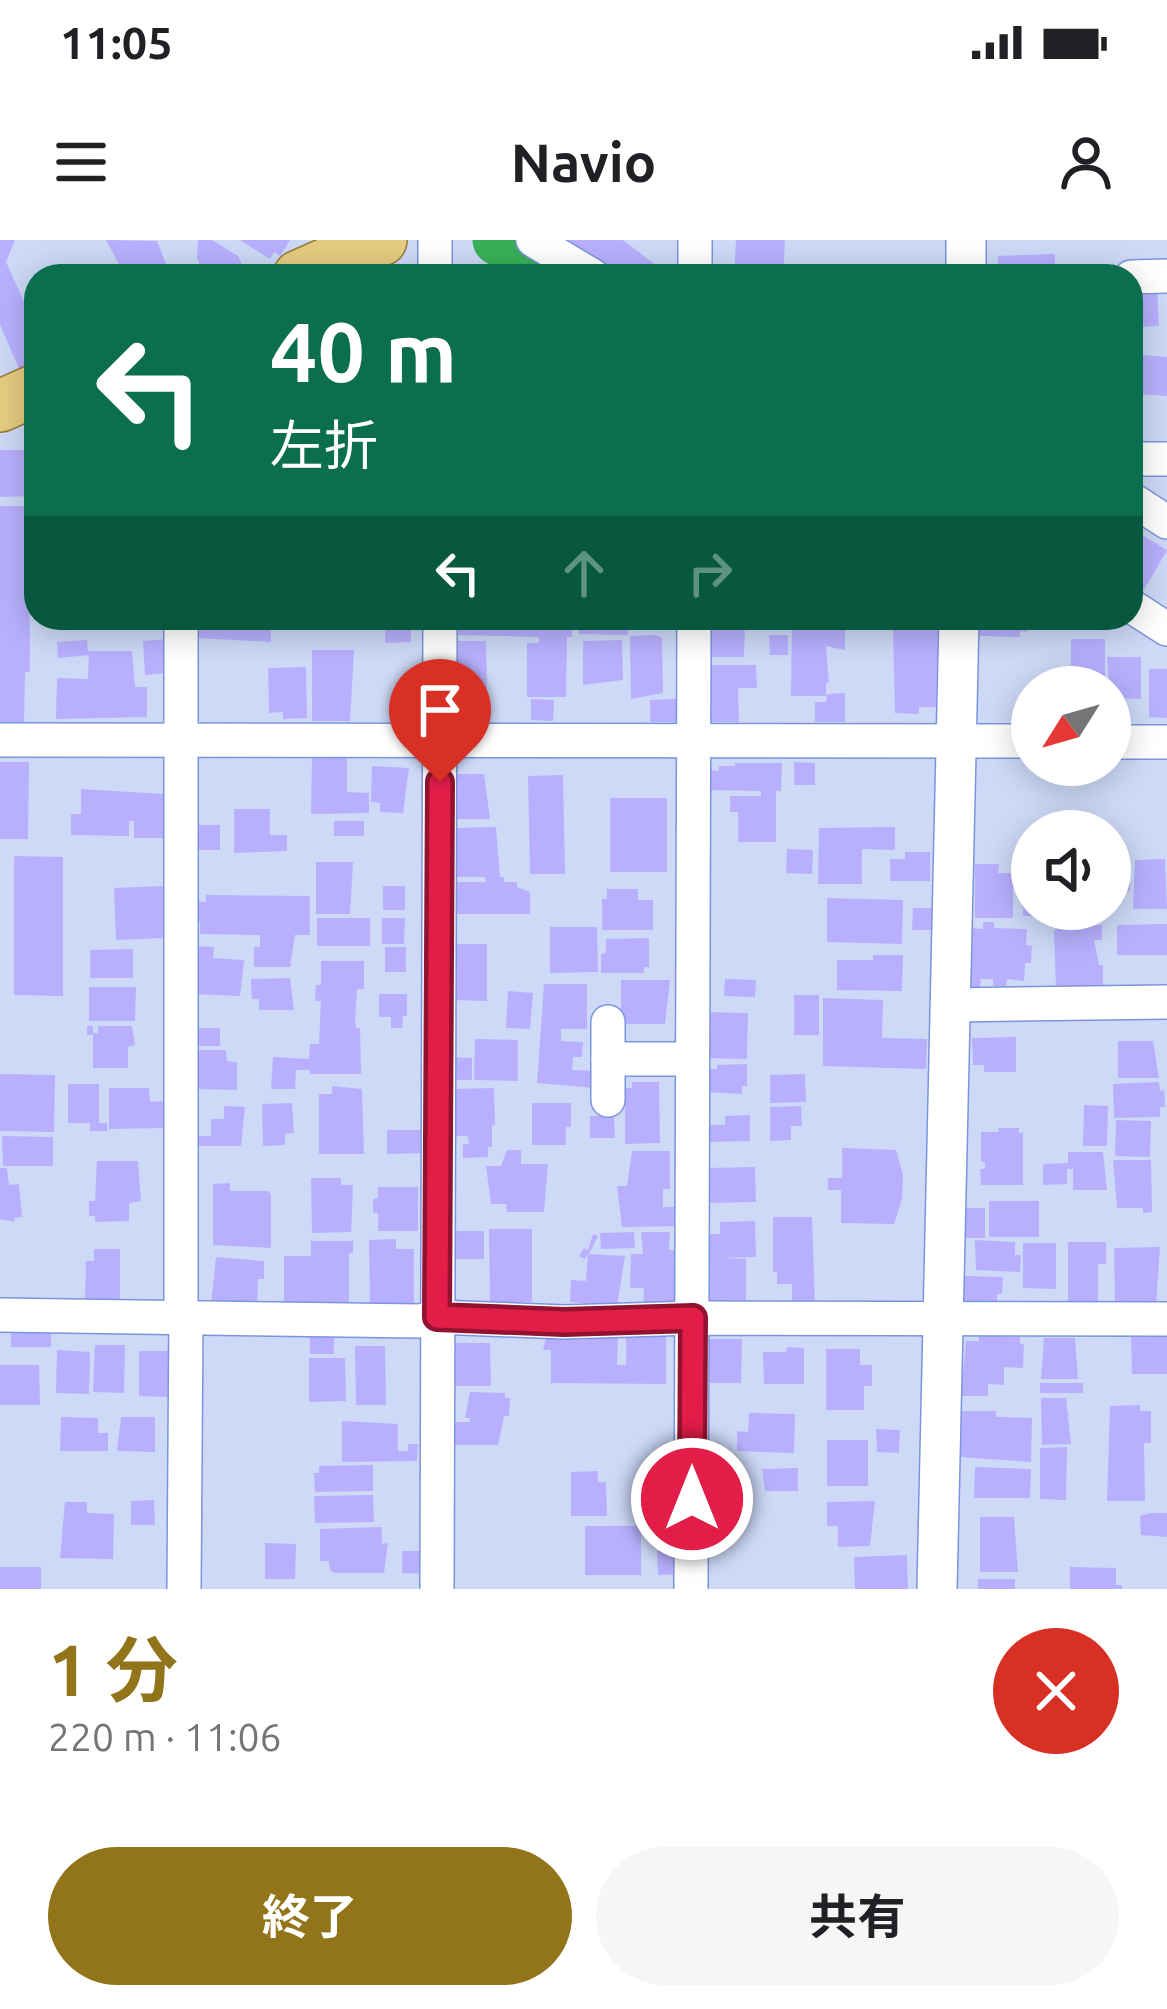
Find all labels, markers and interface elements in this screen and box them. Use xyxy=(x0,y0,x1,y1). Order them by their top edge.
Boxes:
text: 11:05 xyxy=(60,17,173,68)
icon: menu xyxy=(48,129,114,195)
icon: person xyxy=(1053,129,1119,195)
text: Navio xyxy=(511,132,656,192)
text: 40 m xyxy=(270,304,457,398)
icon: left xyxy=(72,312,228,468)
text: 左折 xyxy=(270,415,378,475)
icon: left xyxy=(425,540,491,606)
icon: ahead xyxy=(551,540,617,606)
icon: right xyxy=(677,540,743,606)
pin xyxy=(389,659,491,782)
north arrow xyxy=(1011,666,1131,786)
map controls xyxy=(1011,666,1131,930)
icon: arrive xyxy=(407,677,473,743)
button: sound xyxy=(1011,810,1131,930)
position arrow xyxy=(629,1436,755,1562)
button: close xyxy=(993,1628,1119,1754)
text: 1 分 xyxy=(48,1629,178,1710)
text: 220 m · 11:06 xyxy=(48,1715,282,1758)
button: 終了 xyxy=(48,1847,572,1985)
button: 共有 xyxy=(596,1847,1119,1985)

